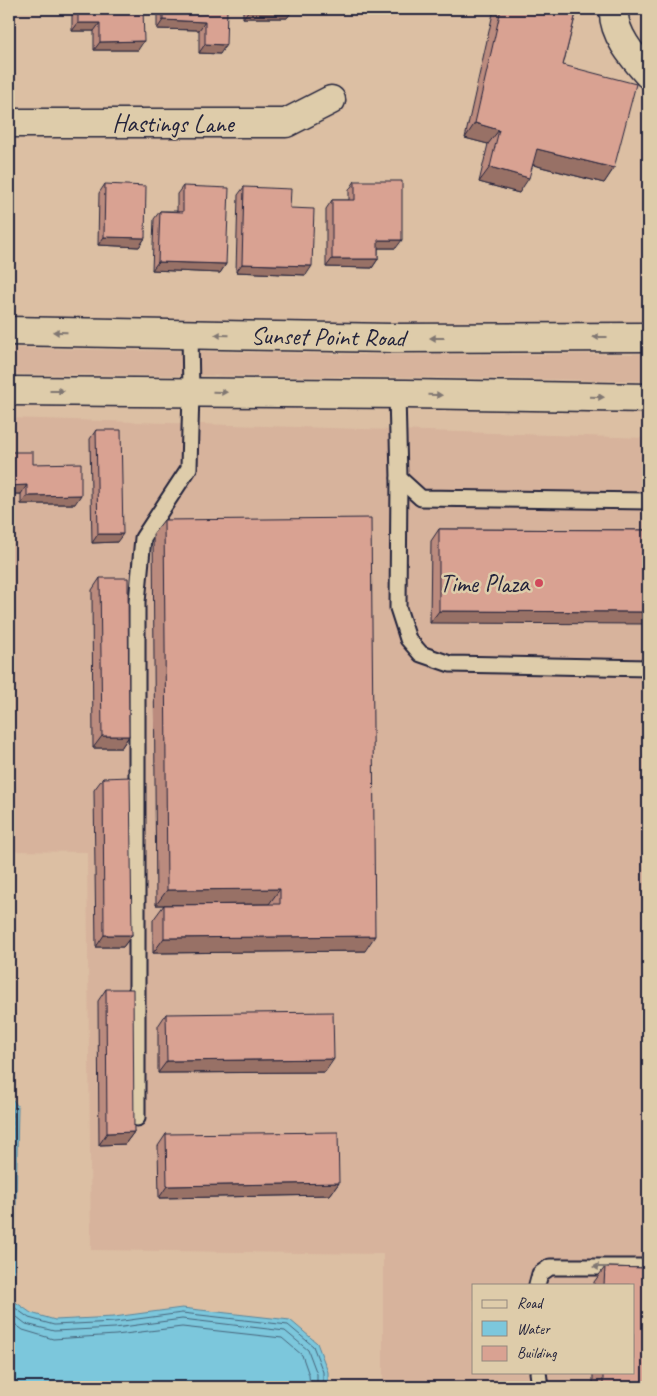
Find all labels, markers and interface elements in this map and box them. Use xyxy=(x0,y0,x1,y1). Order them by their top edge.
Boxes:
street label: Hastings Lane xyxy=(112,108,236,140)
street label: Sunset Point Road xyxy=(251,320,409,354)
one-way arrow xyxy=(51,328,67,336)
one-way arrow xyxy=(214,331,230,339)
one-way arrow xyxy=(591,333,607,341)
one-way arrow xyxy=(429,334,445,342)
one-way arrow xyxy=(50,387,66,395)
one-way arrow xyxy=(212,388,228,396)
one-way arrow xyxy=(427,391,443,399)
one-way arrow xyxy=(590,393,606,401)
place label: Time Plaza xyxy=(440,568,531,600)
marker: Time Plaza xyxy=(533,577,545,589)
one-way arrow xyxy=(591,1263,607,1271)
legend xyxy=(472,1284,634,1374)
text: Road xyxy=(517,1294,544,1313)
text: Water xyxy=(517,1320,551,1339)
text: Building xyxy=(517,1344,557,1363)

